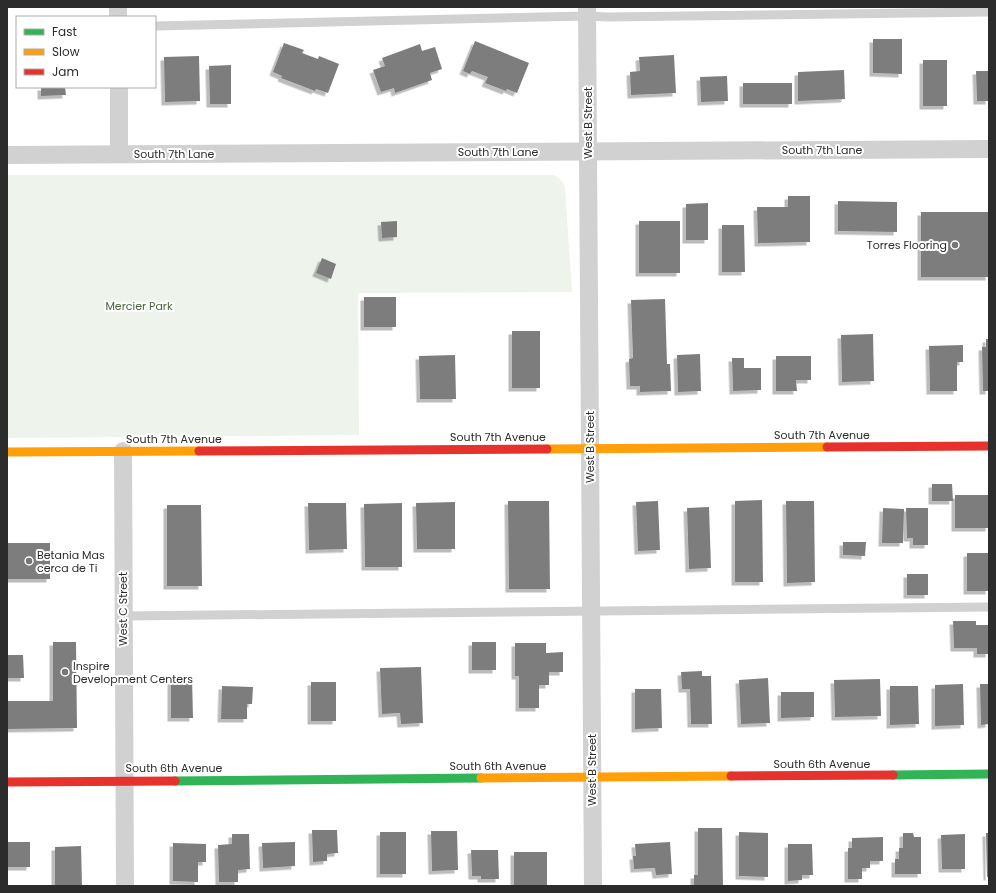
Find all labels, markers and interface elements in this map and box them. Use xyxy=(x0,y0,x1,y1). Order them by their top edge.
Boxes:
legend xyxy=(16,16,156,88)
text: Fast xyxy=(52,23,77,40)
text: Slow xyxy=(52,43,80,60)
text: Jam xyxy=(52,63,79,80)
street label: West B Street xyxy=(580,87,596,159)
street label: South 7th Lane xyxy=(782,142,862,158)
street label: South 7th Lane xyxy=(458,144,538,160)
street label: South 7th Lane xyxy=(134,146,214,162)
place label: Torres Flooring xyxy=(867,237,947,253)
marker: Torres Flooring xyxy=(950,240,960,250)
park label: Mercier Park xyxy=(105,298,173,314)
street label: West B Street xyxy=(582,411,598,483)
street label: South 7th Avenue xyxy=(774,427,870,443)
street label: South 7th Avenue xyxy=(450,429,546,445)
street label: South 7th Avenue xyxy=(126,431,222,447)
place label: Betania Mas cerca de Ti xyxy=(37,547,105,576)
marker: Betania Mas cerca de Ti xyxy=(24,556,34,566)
street label: West C Street xyxy=(115,572,131,646)
place label: Inspire Development Centers xyxy=(73,658,193,687)
marker: Inspire Development Centers xyxy=(60,667,70,677)
street label: West B Street xyxy=(584,734,600,806)
street label: South 6th Avenue xyxy=(774,756,871,772)
street label: South 6th Avenue xyxy=(450,758,547,774)
street label: South 6th Avenue xyxy=(126,760,223,776)

